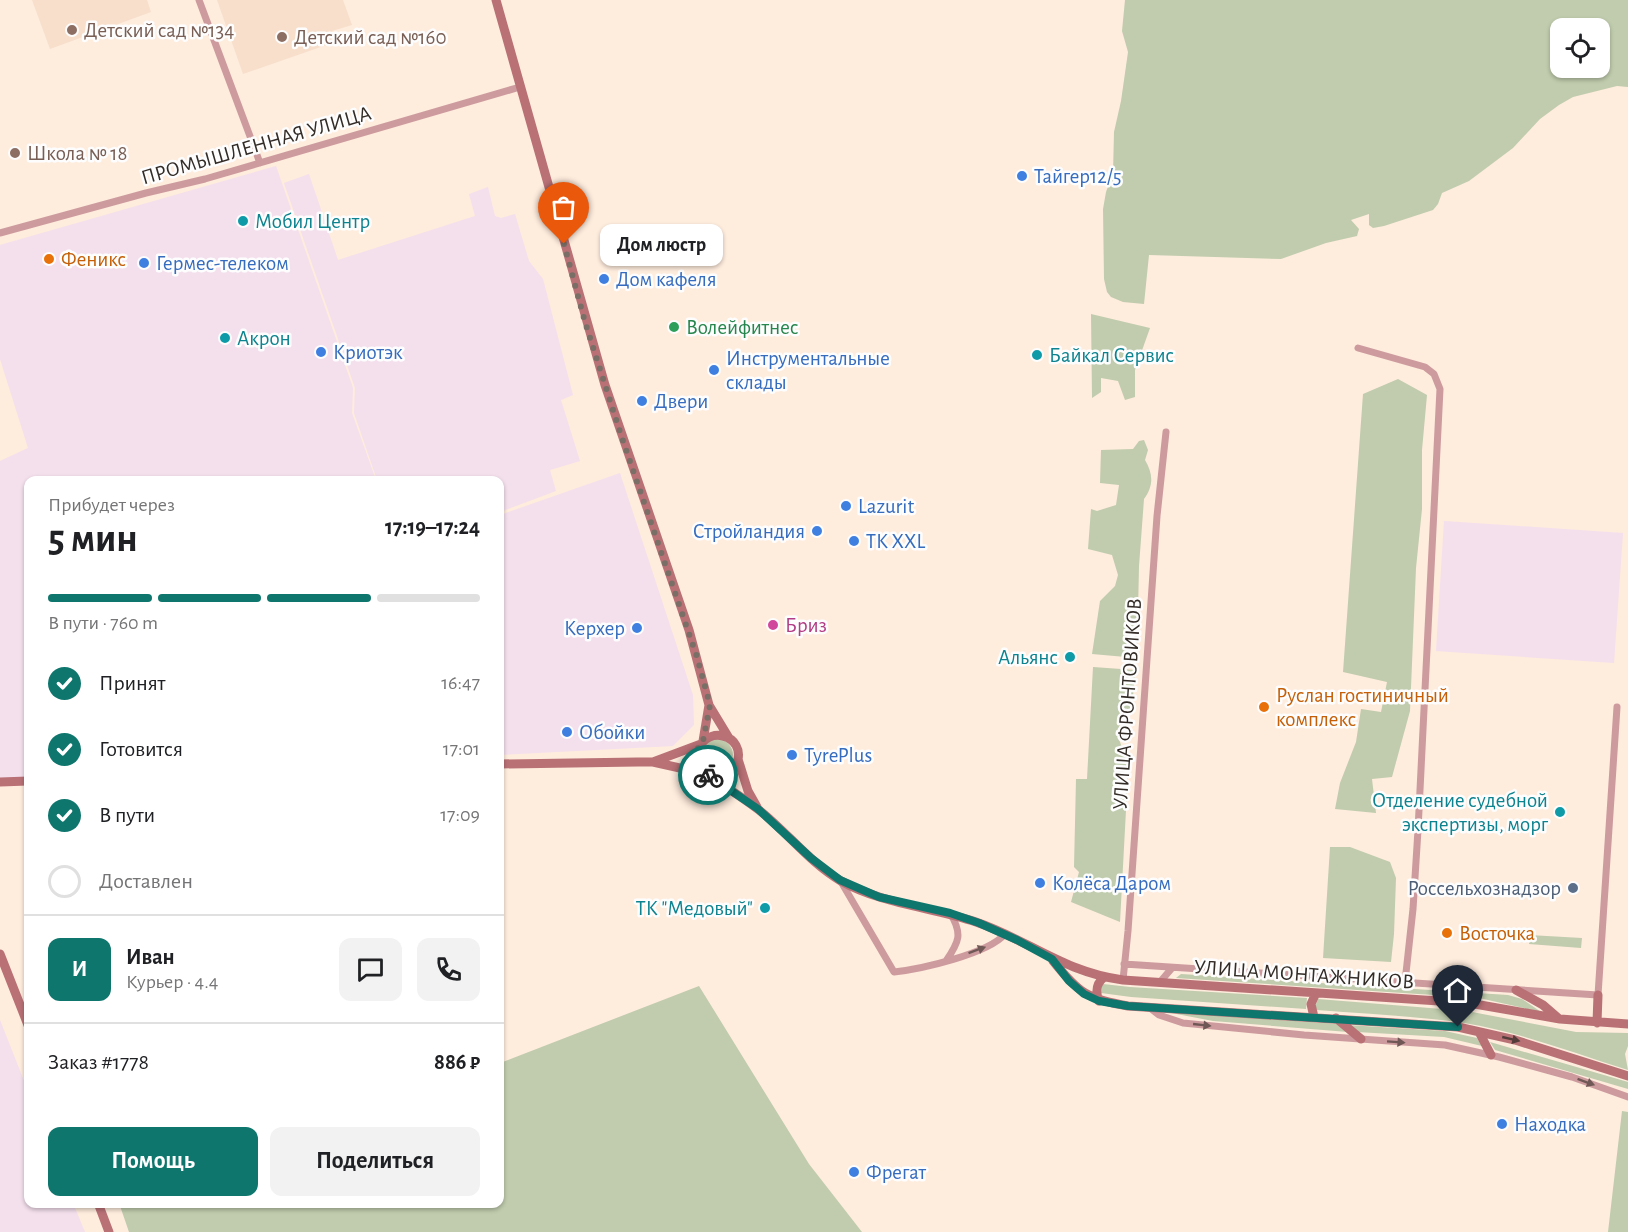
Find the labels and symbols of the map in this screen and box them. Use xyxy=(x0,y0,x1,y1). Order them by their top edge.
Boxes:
place label: Детский сад №134 xyxy=(84,20,234,41)
marker: Детский сад №134 xyxy=(65,23,79,37)
place label: Детский сад №160 xyxy=(294,27,447,48)
marker: Детский сад №160 xyxy=(275,30,289,44)
street label: ПРОМЫШЛЕННАЯ УЛИЦА xyxy=(139,103,373,188)
place label: Школа № 18 xyxy=(27,143,127,164)
marker: Школа № 18 xyxy=(8,146,22,160)
place label: Тайгер12/5 xyxy=(1034,166,1122,187)
marker: Тайгер12/5 xyxy=(1015,169,1029,183)
pin xyxy=(538,182,589,244)
place label: Мобил Центр xyxy=(255,211,370,232)
marker: Мобил Центр xyxy=(236,214,250,228)
callout: Дом люстр xyxy=(600,223,723,265)
place label: Феникс xyxy=(61,249,126,270)
marker: Феникс xyxy=(42,252,56,266)
place label: Гермес-телеком xyxy=(156,253,289,274)
marker: Гермес-телеком xyxy=(137,256,151,270)
place label: Дом кафеля xyxy=(616,269,716,290)
marker: Дом кафеля xyxy=(597,272,611,286)
place label: Волейфитнес xyxy=(686,317,798,338)
marker: Волейфитнес xyxy=(667,320,681,334)
place label: Акрон xyxy=(237,328,291,349)
marker: Акрон xyxy=(218,331,232,345)
place label: Криотэк xyxy=(333,342,403,363)
marker: Криотэк xyxy=(314,345,328,359)
place label: Байкал Сервис xyxy=(1049,345,1174,366)
place label: Инструментальные склады xyxy=(726,348,890,393)
marker: Байкал Сервис xyxy=(1030,348,1044,362)
marker: Инструментальные склады xyxy=(707,363,721,377)
place label: Двери xyxy=(654,391,708,412)
marker: Двери xyxy=(635,394,649,408)
place label: Lazurit xyxy=(858,496,914,517)
marker: Lazurit xyxy=(839,499,853,513)
place label: Стройландия xyxy=(693,521,805,542)
marker: Стройландия xyxy=(810,524,824,538)
place label: ТК XXL xyxy=(866,531,926,552)
marker: ТК XXL xyxy=(847,534,861,548)
street label: УЛИЦА ФРОНТОВИКОВ xyxy=(1110,597,1145,811)
place label: Бриз xyxy=(785,615,827,636)
place label: Керхер xyxy=(564,618,625,639)
marker: Бриз xyxy=(766,618,780,632)
marker: Керхер xyxy=(630,621,644,635)
place label: Альянс xyxy=(998,647,1058,668)
marker: Альянс xyxy=(1063,650,1077,664)
place label: Руслан гостиничный комплекс xyxy=(1276,685,1449,730)
marker: Руслан гостиничный комплекс xyxy=(1257,700,1271,714)
place label: Обойки xyxy=(579,722,645,743)
marker: Обойки xyxy=(560,725,574,739)
courier xyxy=(678,745,738,805)
place label: TyrePlus xyxy=(804,745,872,766)
marker: TyrePlus xyxy=(785,748,799,762)
place label: Отделение судебной экспертизы, морг xyxy=(1372,790,1549,835)
marker: Отделение судебной экспертизы, морг xyxy=(1553,805,1567,819)
place label: Колёса Даром xyxy=(1052,873,1171,894)
marker: Колёса Даром xyxy=(1033,876,1047,890)
place label: Россельхознадзор xyxy=(1407,878,1561,899)
marker: Россельхознадзор xyxy=(1566,881,1580,895)
place label: ТК "Медовый" xyxy=(636,898,753,919)
marker: ТК "Медовый" xyxy=(758,901,772,915)
place label: Восточка xyxy=(1459,923,1536,944)
marker: Восточка xyxy=(1440,926,1454,940)
one-way arrow xyxy=(968,945,986,955)
street label: УЛИЦА МОНТАЖНИКОВ xyxy=(1193,956,1415,993)
pin xyxy=(1432,965,1483,1027)
one-way arrow xyxy=(1193,1020,1212,1030)
one-way arrow xyxy=(1501,1034,1520,1044)
one-way arrow xyxy=(1387,1038,1406,1047)
one-way arrow xyxy=(1577,1078,1595,1088)
place label: Находка xyxy=(1514,1114,1587,1135)
marker: Находка xyxy=(1495,1117,1509,1131)
place label: Фрегат xyxy=(866,1162,927,1183)
marker: Фрегат xyxy=(847,1165,861,1179)

